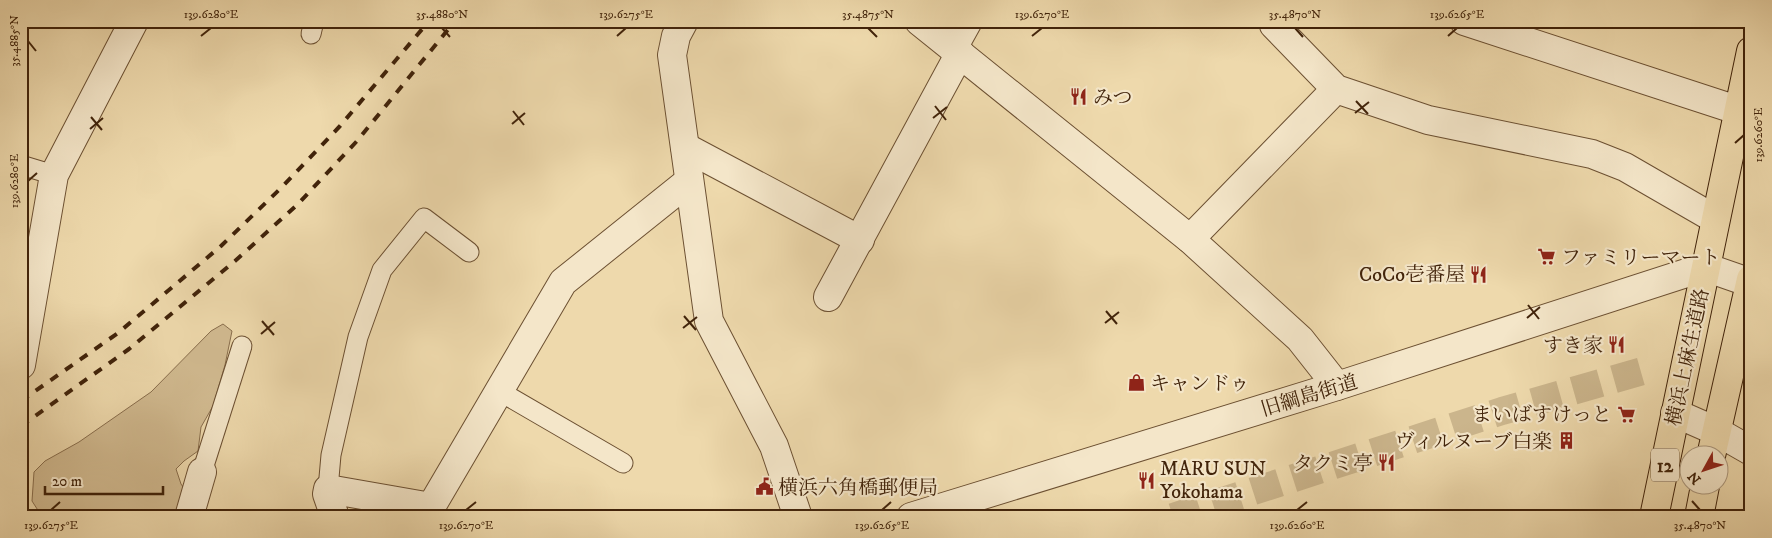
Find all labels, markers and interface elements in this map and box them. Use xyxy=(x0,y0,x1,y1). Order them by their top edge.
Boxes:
text: 139.6280°E xyxy=(184,7,239,22)
text: 35.4880°N xyxy=(416,7,468,22)
text: 139.6275°E xyxy=(599,7,654,22)
text: 35.4875°N xyxy=(842,7,894,22)
text: 139.6270°E xyxy=(1015,7,1070,22)
text: 35.4870°N xyxy=(1269,7,1321,22)
text: 139.6265°E xyxy=(1430,7,1485,22)
text: 35.4885°N xyxy=(7,15,22,67)
place label: みつ xyxy=(1093,86,1133,111)
restaurant icon: みつ xyxy=(1069,87,1089,107)
text: 139.6260°E xyxy=(1751,107,1766,162)
text: 139.6280°E xyxy=(7,153,22,208)
place label: ファミリーマート xyxy=(1561,246,1721,271)
supermarket icon: ファミリーマート xyxy=(1537,247,1557,267)
place label: CoCo壱番屋 xyxy=(1359,263,1465,288)
restaurant icon: CoCo壱番屋 xyxy=(1469,264,1489,284)
street label: 横浜上麻生道路 xyxy=(1662,286,1715,428)
place label: すき家 xyxy=(1543,334,1603,359)
restaurant icon: すき家 xyxy=(1607,335,1627,355)
street label: 旧綱島街道 xyxy=(1258,370,1361,423)
place label: キャンドゥ xyxy=(1150,372,1250,397)
shop icon: キャンドゥ xyxy=(1126,373,1146,393)
place label: まいばすけっと xyxy=(1472,403,1612,428)
supermarket icon: まいばすけっと xyxy=(1616,404,1636,424)
place label: ヴィルヌーブ白楽 xyxy=(1395,430,1552,455)
building icon: ヴィルヌーブ白楽 xyxy=(1556,431,1576,451)
north arrow xyxy=(1680,446,1730,496)
road number: 12 xyxy=(1651,448,1679,482)
place label: タクミ亭 xyxy=(1293,452,1373,477)
restaurant icon: タクミ亭 xyxy=(1377,453,1397,473)
place label: MARU SUN Yokohama xyxy=(1160,457,1266,505)
scale bar xyxy=(45,463,162,495)
text: N xyxy=(1684,467,1705,488)
restaurant icon: MARU SUN Yokohama xyxy=(1136,470,1156,490)
text: 20 m xyxy=(52,472,82,491)
place label: 横浜六角橋郵便局 xyxy=(778,476,938,501)
public building icon: 横浜六角橋郵便局 xyxy=(754,477,774,497)
text: 139.6275°E xyxy=(24,518,79,533)
text: 139.6270°E xyxy=(439,518,494,533)
text: 139.6265°E xyxy=(855,518,910,533)
text: 139.6260°E xyxy=(1270,518,1325,533)
text: 35.4870°N xyxy=(1674,518,1726,533)

